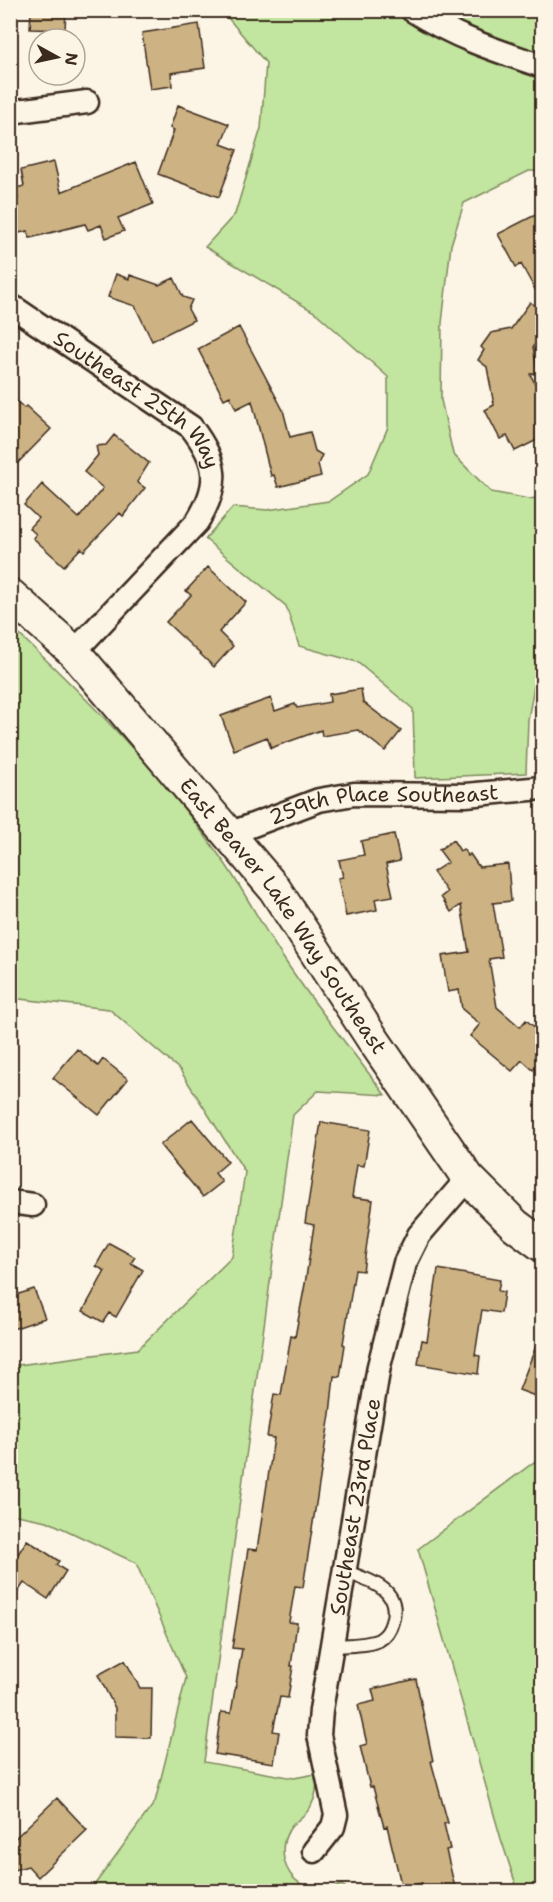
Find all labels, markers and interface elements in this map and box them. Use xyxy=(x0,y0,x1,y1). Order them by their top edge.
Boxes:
north arrow xyxy=(27,27,87,87)
text: N xyxy=(60,51,83,67)
street label: Southeast 25th Way xyxy=(48,324,226,472)
street label: East Beaver Lake Way Southeast xyxy=(173,772,393,1060)
street label: 259th Place Southeast xyxy=(265,778,500,832)
street label: Southeast 23rd Place xyxy=(323,1396,387,1617)

